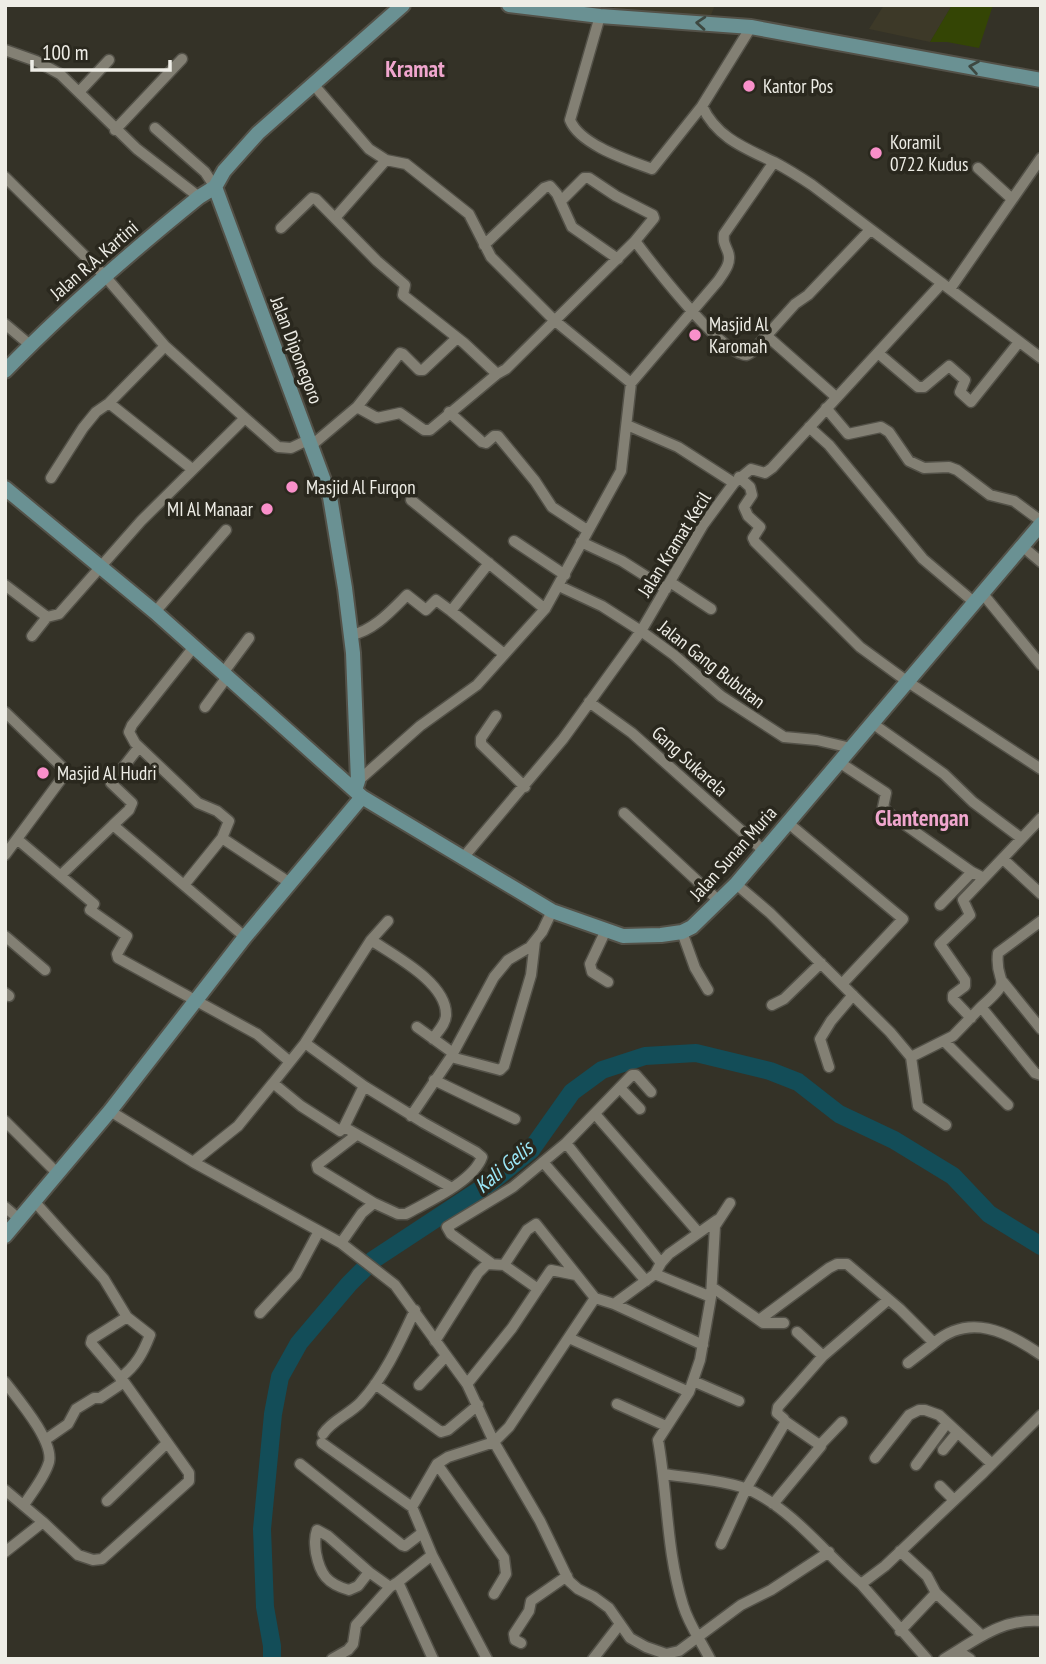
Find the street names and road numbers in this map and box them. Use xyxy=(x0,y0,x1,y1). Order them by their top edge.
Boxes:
street label: Jalan R.A. Kartini xyxy=(44,215,143,305)
street label: Jalan Diponegoro xyxy=(265,292,328,407)
street label: Jalan Kramat Kecil xyxy=(632,487,716,602)
street label: Jalan Gang Bubutan xyxy=(653,614,770,713)
street label: Gang Sukarela xyxy=(647,721,733,801)
street label: Jalan Sunan Muria xyxy=(684,801,782,906)

